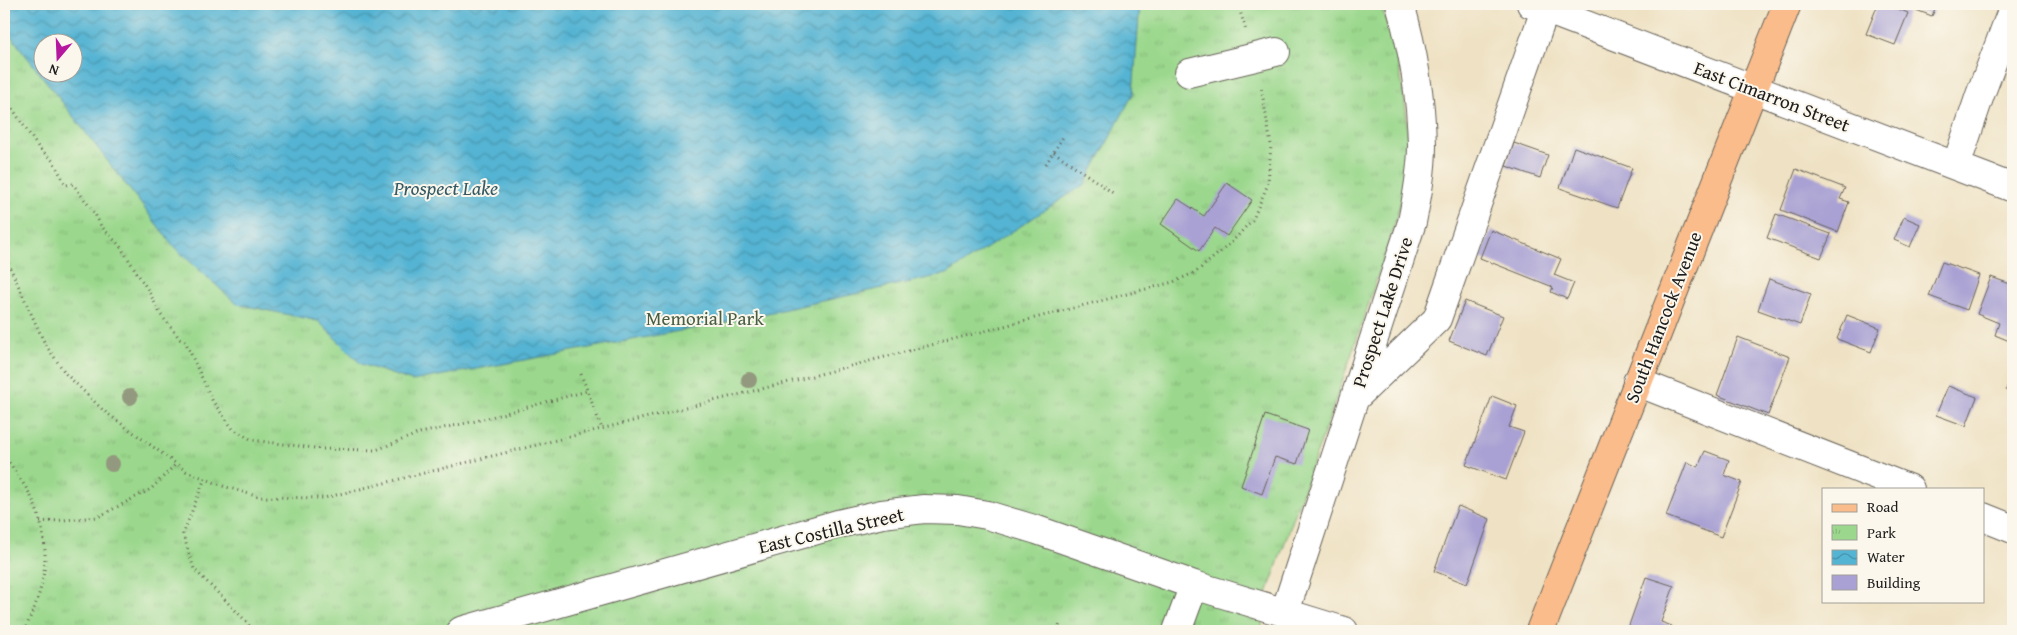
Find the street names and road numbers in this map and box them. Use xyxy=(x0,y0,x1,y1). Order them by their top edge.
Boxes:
street label: East Cimarron Street xyxy=(1690,53,1854,139)
street label: South Hancock Avenue xyxy=(1617,227,1709,407)
street label: Prospect Lake Drive xyxy=(1344,233,1420,391)
street label: East Costilla Street xyxy=(755,500,907,560)

